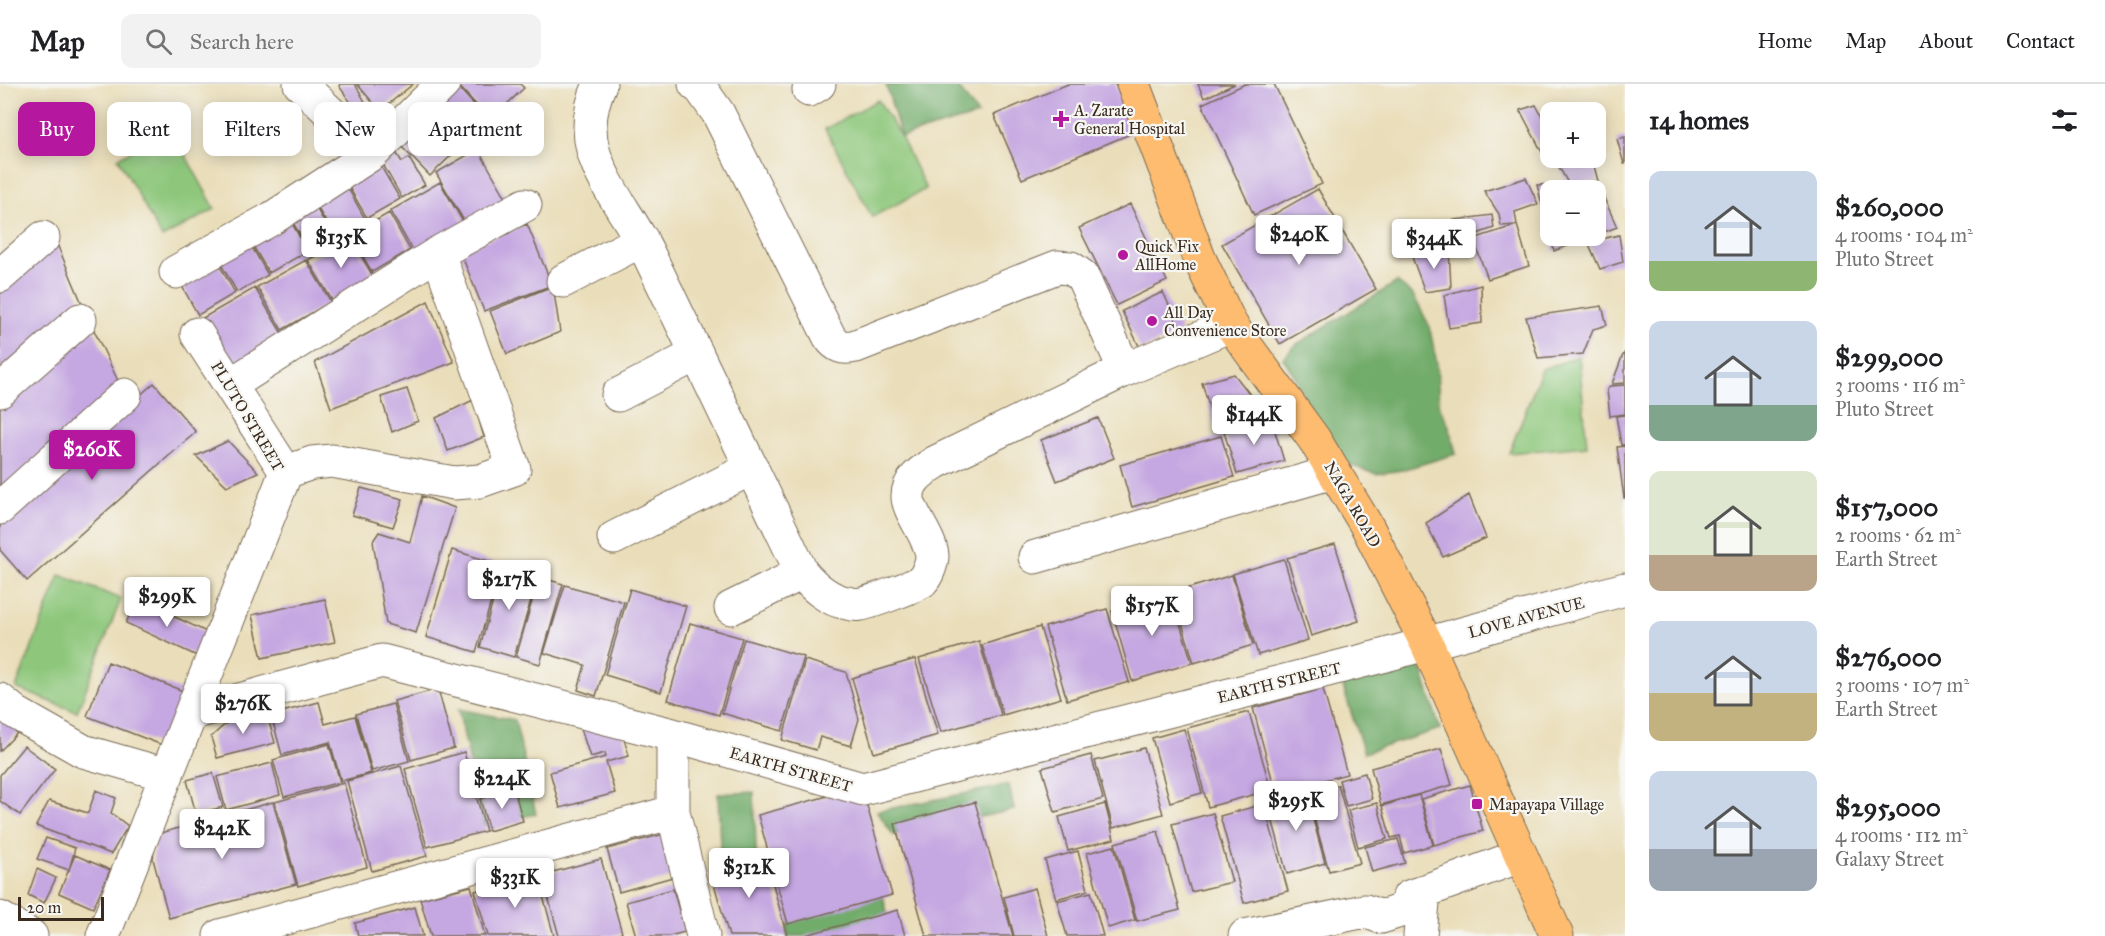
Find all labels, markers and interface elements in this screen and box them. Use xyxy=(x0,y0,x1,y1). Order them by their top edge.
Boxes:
search box xyxy=(121,14,541,68)
text: Map xyxy=(30,24,85,59)
icon: search xyxy=(142,25,175,58)
text: Search here xyxy=(190,28,294,55)
text: Home xyxy=(1757,28,1812,54)
text: Map xyxy=(1845,28,1886,54)
text: About xyxy=(1919,28,1973,54)
text: Contact xyxy=(2006,28,2075,54)
place label: A. Zarate General Hospital xyxy=(1073,101,1186,138)
chip: Buy xyxy=(18,102,95,156)
chip: Rent xyxy=(107,102,191,156)
chip: Filters xyxy=(203,102,302,156)
chip: New xyxy=(314,102,396,156)
chip: Apartment xyxy=(408,102,544,156)
map controls xyxy=(1540,102,1606,246)
button: + xyxy=(1540,102,1606,168)
text: 14 homes xyxy=(1649,104,1749,136)
icon: filters xyxy=(2048,104,2081,137)
marker: A. Zarate General Hospital xyxy=(1052,110,1070,128)
button: − xyxy=(1540,180,1606,246)
text: $260,000 xyxy=(1835,191,1944,223)
icon: home xyxy=(1697,195,1769,267)
pin: $240K xyxy=(1257,215,1341,266)
pin: $135K xyxy=(299,218,383,269)
pin: $344K xyxy=(1392,219,1476,270)
text: $240K xyxy=(1270,222,1328,246)
text: 4 rooms · 104 m² xyxy=(1835,223,1973,247)
text: $135K xyxy=(315,225,367,249)
text: $344K xyxy=(1406,226,1462,250)
place label: Quick Fix AllHome xyxy=(1134,237,1199,274)
text: Pluto Street xyxy=(1835,247,1934,271)
marker: Quick Fix AllHome xyxy=(1116,248,1130,262)
place label: All Day Convenience Store xyxy=(1163,303,1287,340)
marker: All Day Convenience Store xyxy=(1145,314,1159,328)
text: $299,000 xyxy=(1835,341,1943,373)
icon: home xyxy=(1697,345,1769,417)
street label: PLUTO STREET xyxy=(207,358,288,475)
text: 3 rooms · 116 m² xyxy=(1835,373,1965,397)
pin: $144K xyxy=(1212,395,1296,446)
text: Pluto Street xyxy=(1835,397,1934,421)
text: $144K xyxy=(1226,402,1282,426)
pin: $260K xyxy=(50,430,134,481)
text: $260K xyxy=(63,437,121,461)
street label: NAGA ROAD xyxy=(1320,458,1385,551)
text: $157,000 xyxy=(1835,491,1938,523)
icon: home xyxy=(1697,495,1769,567)
text: 2 rooms · 62 m² xyxy=(1835,523,1961,547)
text: Earth Street xyxy=(1835,547,1937,571)
pin: $217K xyxy=(467,560,551,611)
text: $217K xyxy=(482,567,536,591)
pin: $299K xyxy=(125,577,209,628)
text: $299K xyxy=(138,584,196,608)
pin: $157K xyxy=(1110,586,1194,637)
text: $157K xyxy=(1125,593,1179,617)
street label: LOVE AVENUE xyxy=(1466,593,1586,642)
text: $276,000 xyxy=(1835,641,1942,673)
icon: home xyxy=(1697,645,1769,717)
street label: EARTH STREET xyxy=(1215,658,1343,707)
text: 3 rooms · 107 m² xyxy=(1835,673,1969,697)
pin: $276K xyxy=(201,684,285,735)
text: $276K xyxy=(215,691,271,715)
text: Earth Street xyxy=(1835,697,1937,721)
street label: EARTH STREET xyxy=(727,743,854,796)
pin: $224K xyxy=(460,759,544,810)
text: $224K xyxy=(474,766,531,790)
pin: $295K xyxy=(1254,781,1338,832)
text: $295K xyxy=(1268,788,1324,812)
text: $295,000 xyxy=(1835,791,1941,823)
place label: Mapayapa Village xyxy=(1489,795,1605,815)
icon: home xyxy=(1697,795,1769,867)
marker: Mapayapa Village xyxy=(1470,797,1484,811)
pin: $242K xyxy=(180,809,264,860)
text: $242K xyxy=(193,816,251,840)
text: 4 rooms · 112 m² xyxy=(1835,823,1968,847)
text: Galaxy Street xyxy=(1835,847,1944,871)
pin: $312K xyxy=(707,848,791,899)
text: $312K xyxy=(723,855,775,879)
pin: $331K xyxy=(473,858,557,909)
text: $331K xyxy=(490,865,540,889)
scale bar xyxy=(18,894,104,922)
text: 20 m xyxy=(27,898,61,917)

